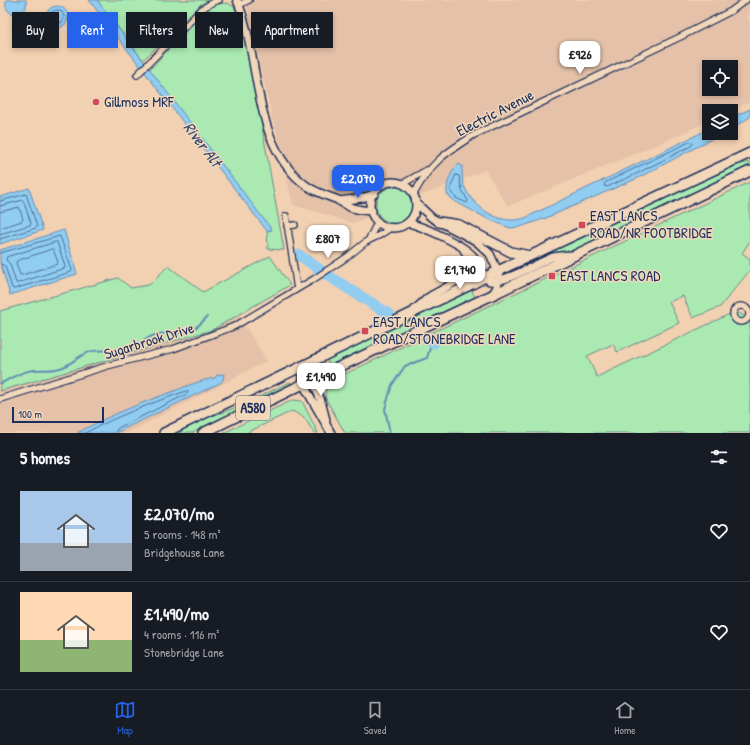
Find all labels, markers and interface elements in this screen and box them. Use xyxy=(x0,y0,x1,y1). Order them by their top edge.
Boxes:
chip: Buy xyxy=(12,12,59,48)
chip: Rent xyxy=(67,12,118,48)
chip: Filters xyxy=(126,12,187,48)
chip: New xyxy=(195,12,243,48)
chip: Apartment xyxy=(251,12,333,48)
pin: £926 xyxy=(556,41,604,75)
text: £926 xyxy=(568,45,592,63)
map controls xyxy=(702,60,738,140)
button: locate xyxy=(702,60,738,96)
street label: Electric Avenue xyxy=(453,84,537,141)
place label: Gillmoss MRF xyxy=(104,91,174,112)
marker: Gillmoss MRF xyxy=(91,97,101,107)
button: layers xyxy=(702,104,738,140)
water label: River Alt xyxy=(179,117,229,173)
pin: £2,070 xyxy=(325,165,391,199)
text: £2,070 xyxy=(341,169,375,187)
place label: EAST LANCS ROAD/NR FOOTBRIDGE xyxy=(590,205,713,243)
marker: EAST LANCS ROAD/NR FOOTBRIDGE xyxy=(577,220,587,230)
pin: £807 xyxy=(304,225,352,259)
text: £807 xyxy=(315,229,341,247)
pin: £1,740 xyxy=(427,256,493,290)
text: £1,740 xyxy=(444,260,476,278)
place label: EAST LANCS ROAD xyxy=(560,265,661,286)
marker: EAST LANCS ROAD xyxy=(547,271,557,281)
place label: EAST LANCS ROAD/STONEBRIDGE LANE xyxy=(373,311,516,349)
street label: Sugarbrook Drive xyxy=(101,317,196,364)
marker: EAST LANCS ROAD/STONEBRIDGE LANE xyxy=(360,326,370,336)
pin: £1,490 xyxy=(288,363,354,397)
text: £1,490 xyxy=(306,367,336,385)
road number: A580 xyxy=(236,396,270,420)
scale bar xyxy=(12,405,104,424)
text: 100 m xyxy=(18,407,42,421)
text: 5 homes xyxy=(20,446,70,469)
icon: filters xyxy=(708,446,730,468)
text: £2,070/mo xyxy=(144,502,214,525)
icon: home xyxy=(52,507,100,555)
icon: heart xyxy=(708,520,730,542)
text: 5 rooms · 148 m² xyxy=(144,525,220,543)
text: Bridgehouse Lane xyxy=(144,543,225,561)
text: £1,490/mo xyxy=(144,602,209,625)
icon: home xyxy=(52,608,100,656)
icon: heart xyxy=(708,621,730,643)
text: 4 rooms · 116 m² xyxy=(144,625,219,643)
text: Stonebridge Lane xyxy=(144,643,224,661)
tab: Map xyxy=(114,699,136,737)
tab: Saved xyxy=(364,699,386,737)
tab: Home xyxy=(614,699,636,737)

